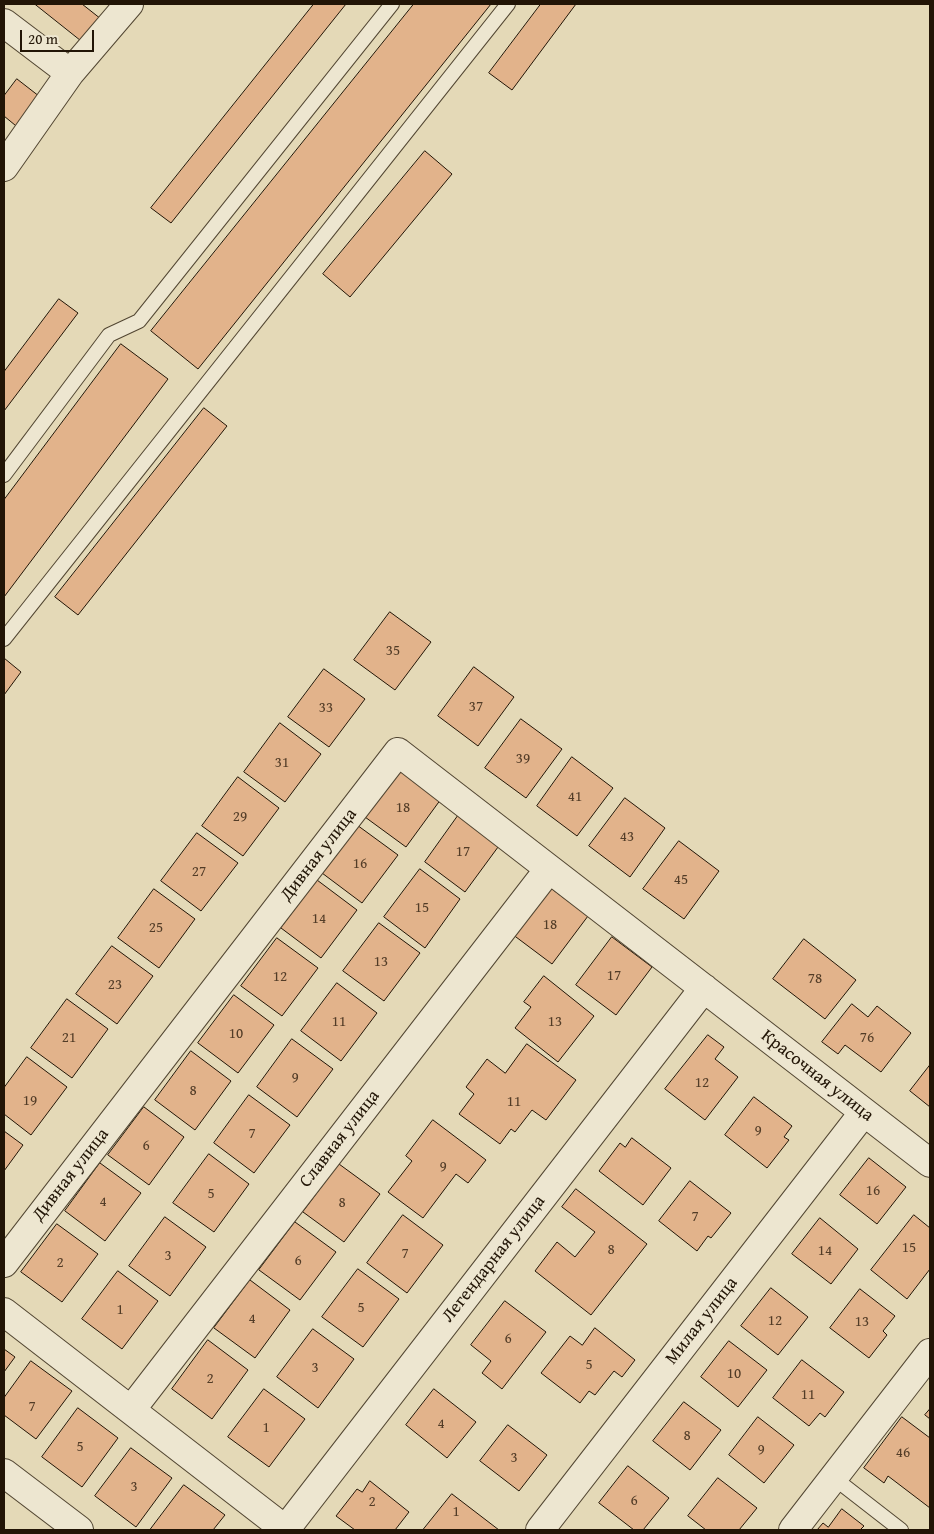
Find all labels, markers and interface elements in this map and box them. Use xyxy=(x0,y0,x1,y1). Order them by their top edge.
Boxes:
scale bar xyxy=(22,20,96,52)
text: 20 m xyxy=(28,28,58,49)
house number: 35 xyxy=(386,642,400,660)
house number: 37 xyxy=(469,698,483,716)
house number: 33 xyxy=(319,699,333,717)
house number: 39 xyxy=(516,750,530,768)
house number: 31 xyxy=(275,754,289,772)
house number: 41 xyxy=(568,788,582,806)
house number: 18 xyxy=(396,799,410,817)
street label: Дивная улица xyxy=(276,804,362,906)
house number: 29 xyxy=(233,808,247,826)
house number: 43 xyxy=(620,828,634,846)
house number: 17 xyxy=(456,843,470,861)
house number: 16 xyxy=(353,855,367,873)
house number: 27 xyxy=(192,863,206,881)
house number: 45 xyxy=(674,871,688,889)
house number: 15 xyxy=(415,899,429,917)
house number: 14 xyxy=(312,910,326,928)
house number: 18 xyxy=(543,916,557,934)
house number: 25 xyxy=(149,919,163,937)
house number: 13 xyxy=(374,953,388,971)
house number: 17 xyxy=(607,967,621,985)
house number: 12 xyxy=(273,968,287,986)
house number: 78 xyxy=(808,970,822,988)
house number: 23 xyxy=(108,976,122,994)
house number: 11 xyxy=(332,1013,346,1031)
house number: 13 xyxy=(548,1013,562,1031)
house number: 10 xyxy=(229,1025,243,1043)
street label: Красочная улица xyxy=(756,1025,878,1127)
house number: 21 xyxy=(62,1029,76,1047)
house number: 76 xyxy=(860,1029,874,1047)
house number: 9 xyxy=(291,1069,299,1087)
house number: 12 xyxy=(695,1074,709,1092)
house number: 8 xyxy=(189,1082,197,1100)
street label: Славная улица xyxy=(295,1086,385,1192)
house number: 19 xyxy=(23,1092,37,1110)
house number: 11 xyxy=(507,1093,521,1111)
house number: 9 xyxy=(754,1122,762,1140)
street label: Дивная улица xyxy=(28,1124,114,1226)
house number: 7 xyxy=(248,1125,256,1143)
house number: 6 xyxy=(142,1137,150,1155)
house number: 9 xyxy=(439,1158,447,1176)
house number: 16 xyxy=(866,1182,880,1200)
house number: 5 xyxy=(207,1185,215,1203)
street label: Легендарная улица xyxy=(438,1191,550,1327)
house number: 4 xyxy=(99,1193,107,1211)
house number: 8 xyxy=(338,1194,346,1212)
house number: 7 xyxy=(691,1208,699,1226)
house number: 15 xyxy=(902,1239,916,1257)
house number: 8 xyxy=(607,1241,615,1259)
house number: 14 xyxy=(818,1242,832,1260)
house number: 7 xyxy=(401,1245,409,1263)
house number: 3 xyxy=(164,1247,172,1265)
house number: 6 xyxy=(294,1252,302,1270)
house number: 2 xyxy=(56,1254,64,1272)
street label: Милая улица xyxy=(661,1273,743,1369)
house number: 5 xyxy=(357,1299,365,1317)
house number: 1 xyxy=(116,1301,124,1319)
house number: 4 xyxy=(248,1310,256,1328)
house number: 12 xyxy=(768,1312,782,1330)
house number: 13 xyxy=(855,1313,869,1331)
house number: 6 xyxy=(504,1330,512,1348)
house number: 5 xyxy=(585,1356,593,1374)
house number: 3 xyxy=(311,1359,319,1377)
house number: 10 xyxy=(727,1365,741,1383)
house number: 2 xyxy=(206,1370,214,1388)
house number: 11 xyxy=(801,1386,815,1404)
house number: 7 xyxy=(28,1398,36,1416)
house number: 4 xyxy=(437,1415,445,1433)
house number: 1 xyxy=(262,1419,270,1437)
house number: 8 xyxy=(683,1427,691,1445)
house number: 5 xyxy=(76,1438,84,1456)
house number: 9 xyxy=(757,1441,765,1459)
house number: 46 xyxy=(896,1444,910,1462)
house number: 3 xyxy=(510,1449,518,1467)
house number: 3 xyxy=(130,1478,138,1496)
house number: 6 xyxy=(630,1492,638,1510)
house number: 2 xyxy=(368,1493,376,1511)
house number: 1 xyxy=(452,1503,460,1521)

